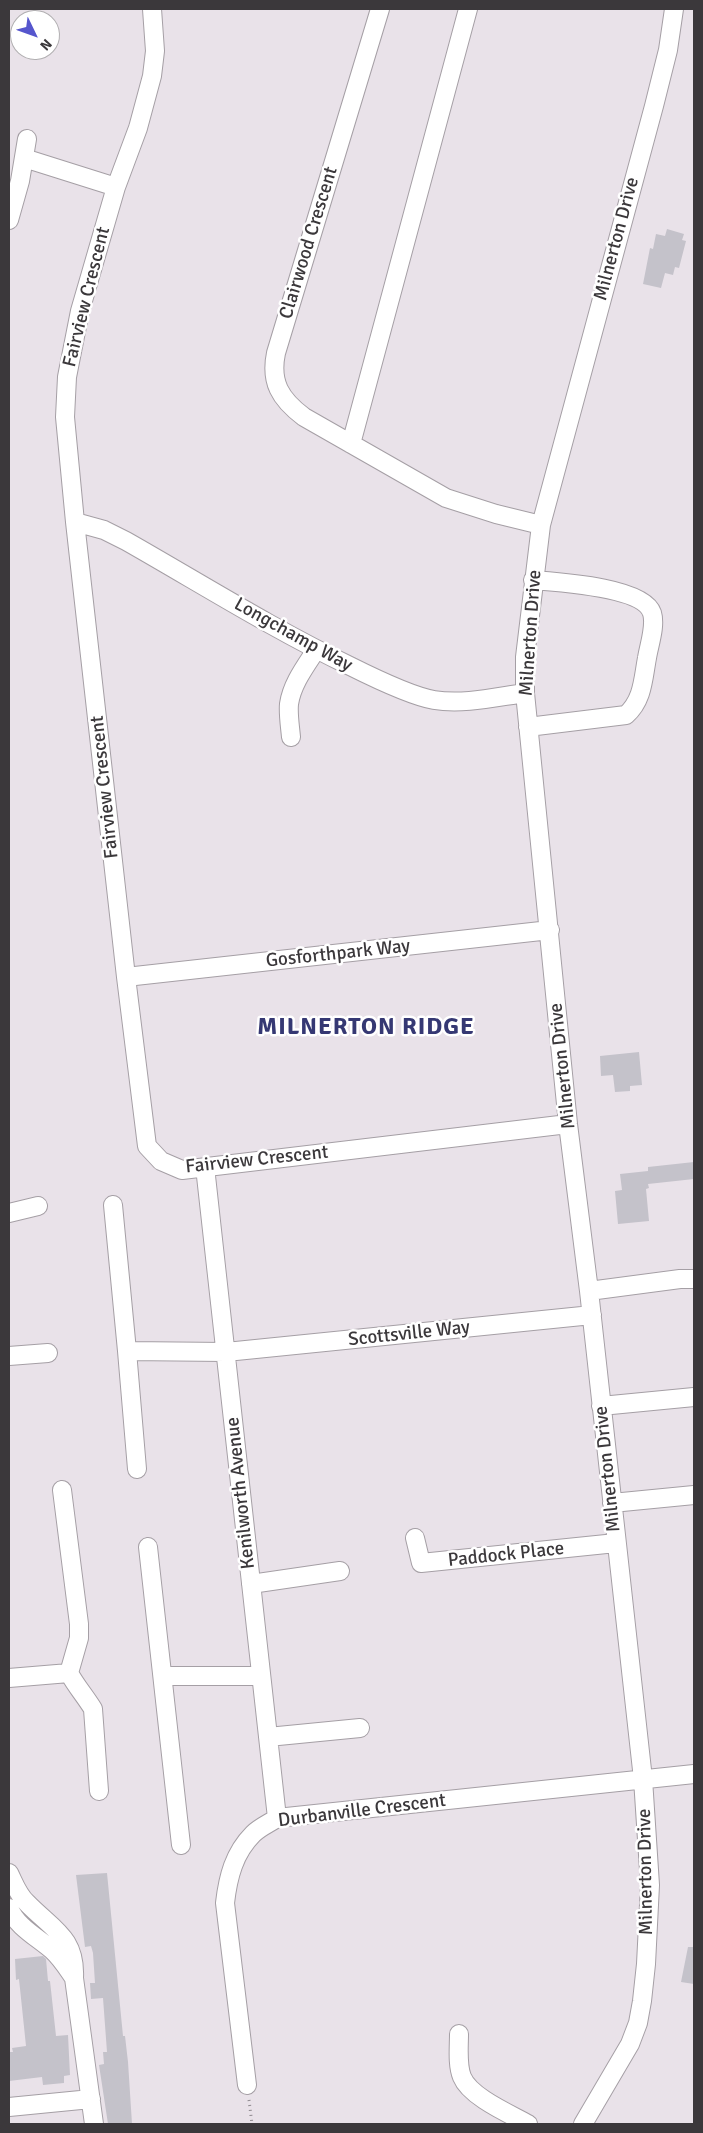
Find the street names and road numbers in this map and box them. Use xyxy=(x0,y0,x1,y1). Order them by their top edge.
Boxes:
street label: Clairwood Crescent xyxy=(275,164,343,322)
street label: Milnerton Drive xyxy=(590,175,644,303)
street label: Fairview Crescent xyxy=(59,225,115,369)
street label: Milnerton Drive xyxy=(515,569,547,697)
street label: Longchamp Way xyxy=(230,593,356,677)
street label: Fairview Crescent xyxy=(86,714,124,860)
street label: Gosforthpark Way xyxy=(265,935,411,973)
street label: Milnerton Drive xyxy=(545,1002,581,1130)
street label: Fairview Crescent xyxy=(184,1141,330,1179)
street label: Scottsville Way xyxy=(347,1316,471,1352)
street label: Milnerton Drive xyxy=(590,1405,626,1533)
street label: Kenilworth Avenue xyxy=(222,1416,260,1570)
street label: Paddock Place xyxy=(447,1538,565,1572)
street label: Durbanville Crescent xyxy=(277,1789,447,1833)
street label: Milnerton Drive xyxy=(633,1808,659,1936)

